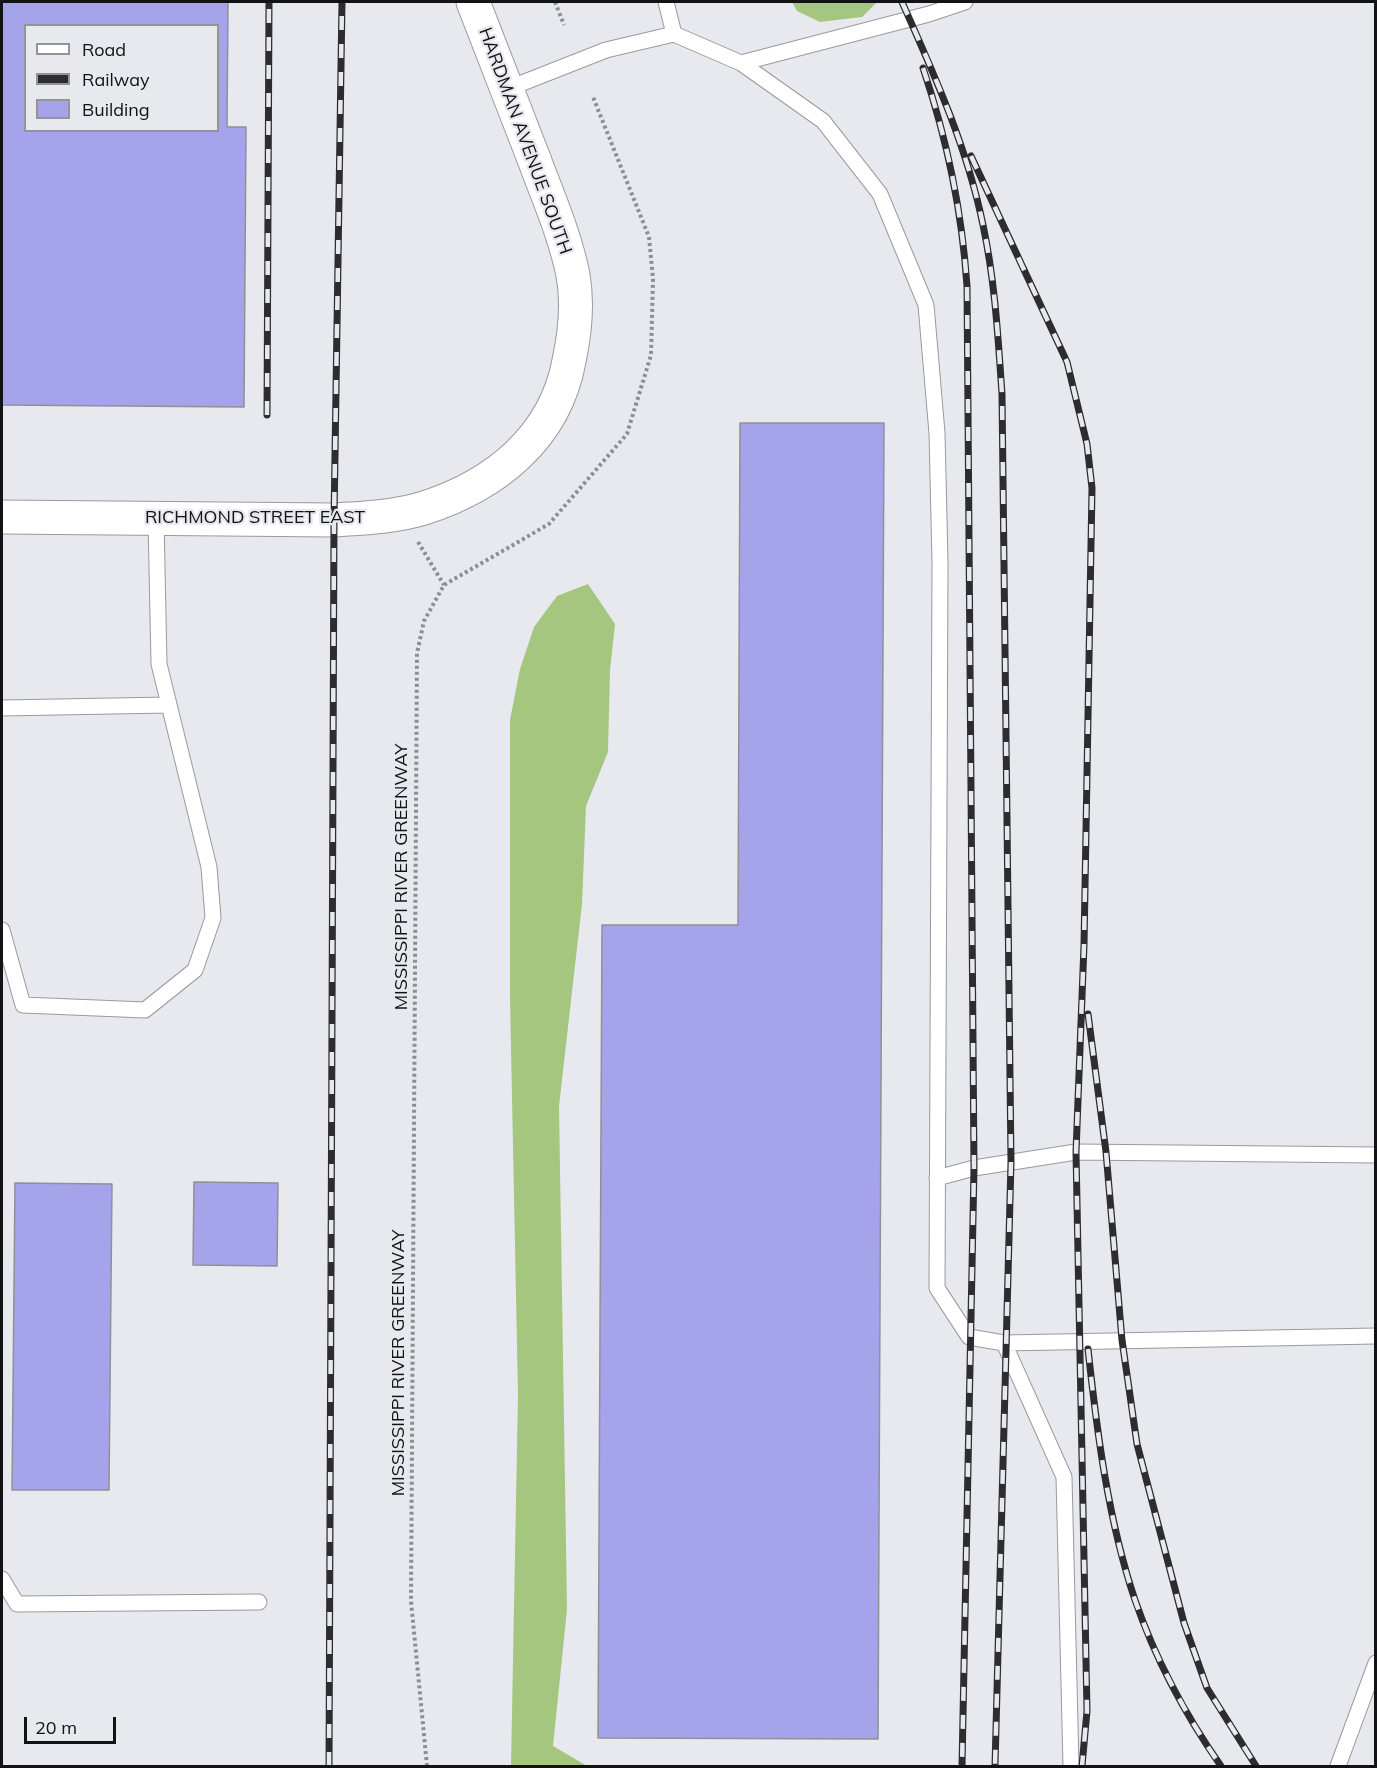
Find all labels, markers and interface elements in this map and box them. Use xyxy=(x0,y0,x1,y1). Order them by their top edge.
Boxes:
legend xyxy=(24,24,219,132)
street label: HARDMAN AVENUE SOUTH xyxy=(474,25,576,257)
text: Road xyxy=(82,38,126,61)
text: Railway xyxy=(82,68,150,91)
text: Building xyxy=(82,98,150,121)
street label: RICHMOND STREET EAST xyxy=(145,507,365,529)
street label: MISSISSIPPI RIVER GREENWAY xyxy=(391,744,413,1010)
street label: MISSISSIPPI RIVER GREENWAY xyxy=(388,1230,410,1496)
scale bar xyxy=(27,1705,118,1743)
text: 20 m xyxy=(35,1716,77,1739)

